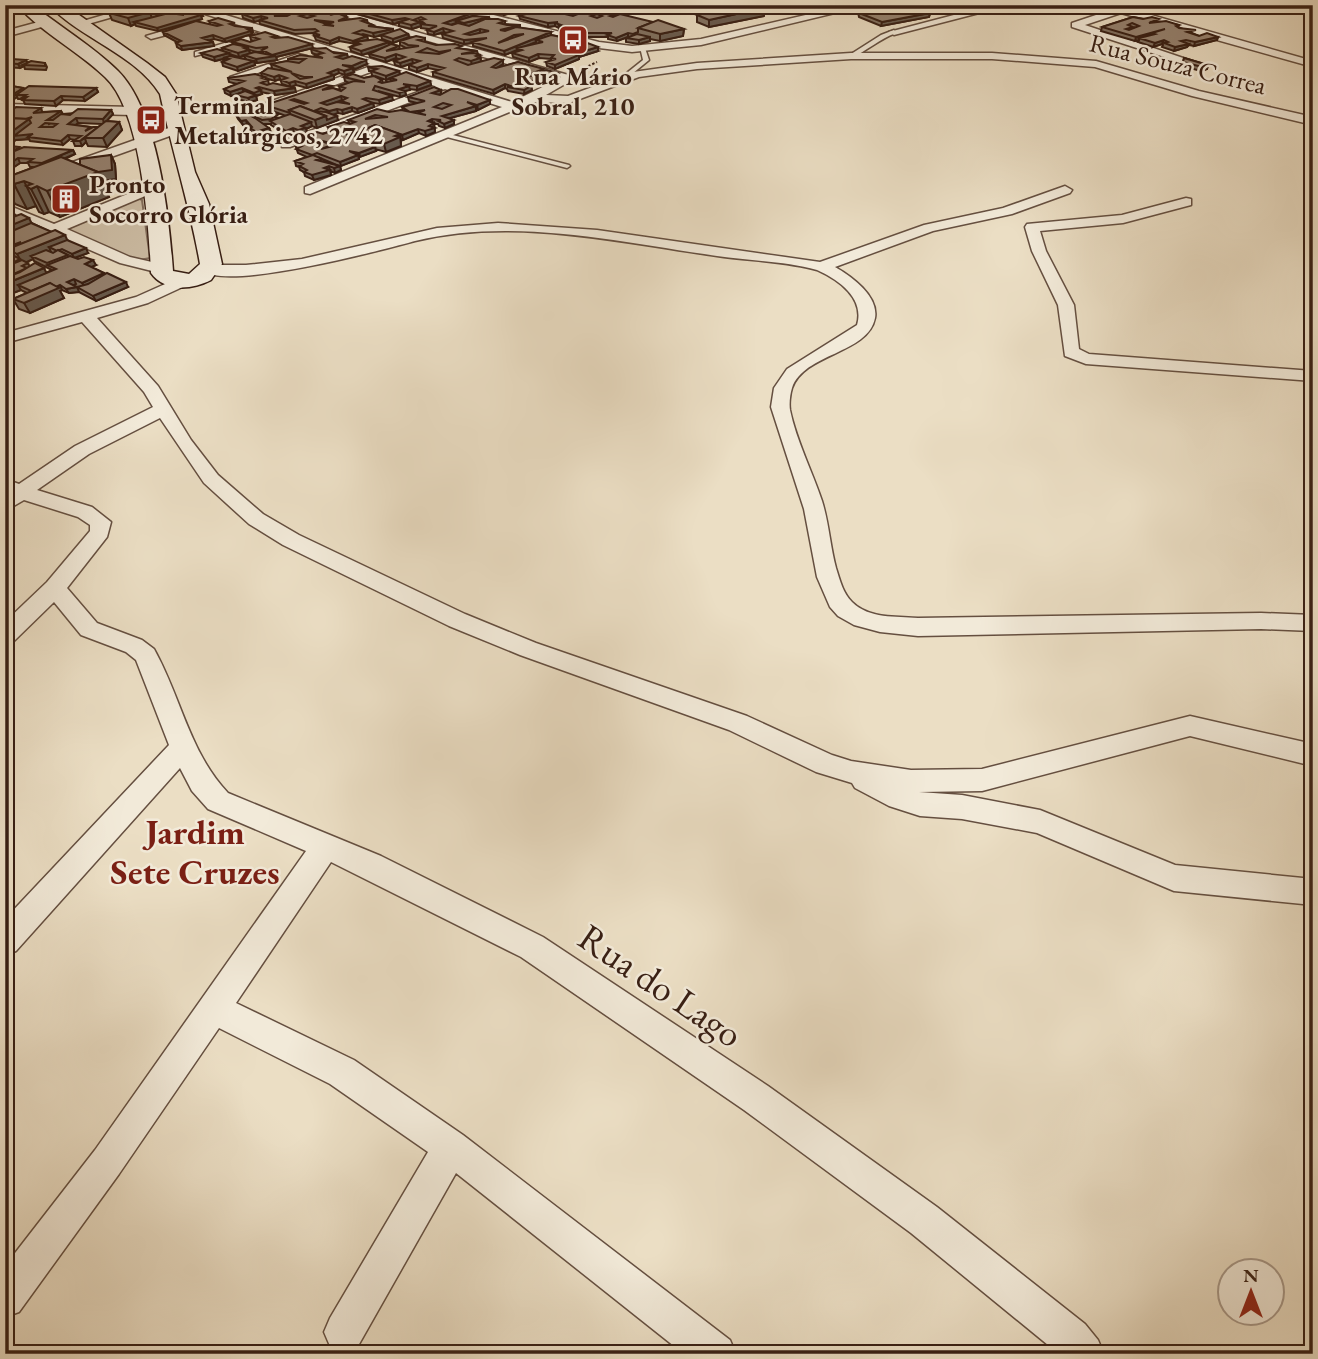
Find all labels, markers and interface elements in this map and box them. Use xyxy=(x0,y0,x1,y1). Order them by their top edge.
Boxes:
bus stop icon: Rua Mário Sobral, 210 xyxy=(556,23,590,57)
street label: Rua Souza Correa xyxy=(1086,26,1271,103)
place label: Rua Mário Sobral, 210 xyxy=(511,59,635,123)
place label: Terminal Metalúrgicos, 2742 xyxy=(174,88,383,152)
bus stop icon: Terminal Metalúrgicos, 2742 xyxy=(134,103,168,137)
place label: Pronto Socorro Glória xyxy=(89,167,249,231)
building icon: Pronto Socorro Glória xyxy=(49,182,83,216)
district label: Jardim Sete Cruzes xyxy=(110,809,280,894)
street label: Rua do Lago xyxy=(569,912,753,1058)
north arrow xyxy=(1216,1258,1286,1328)
text: N xyxy=(1243,1263,1259,1288)

